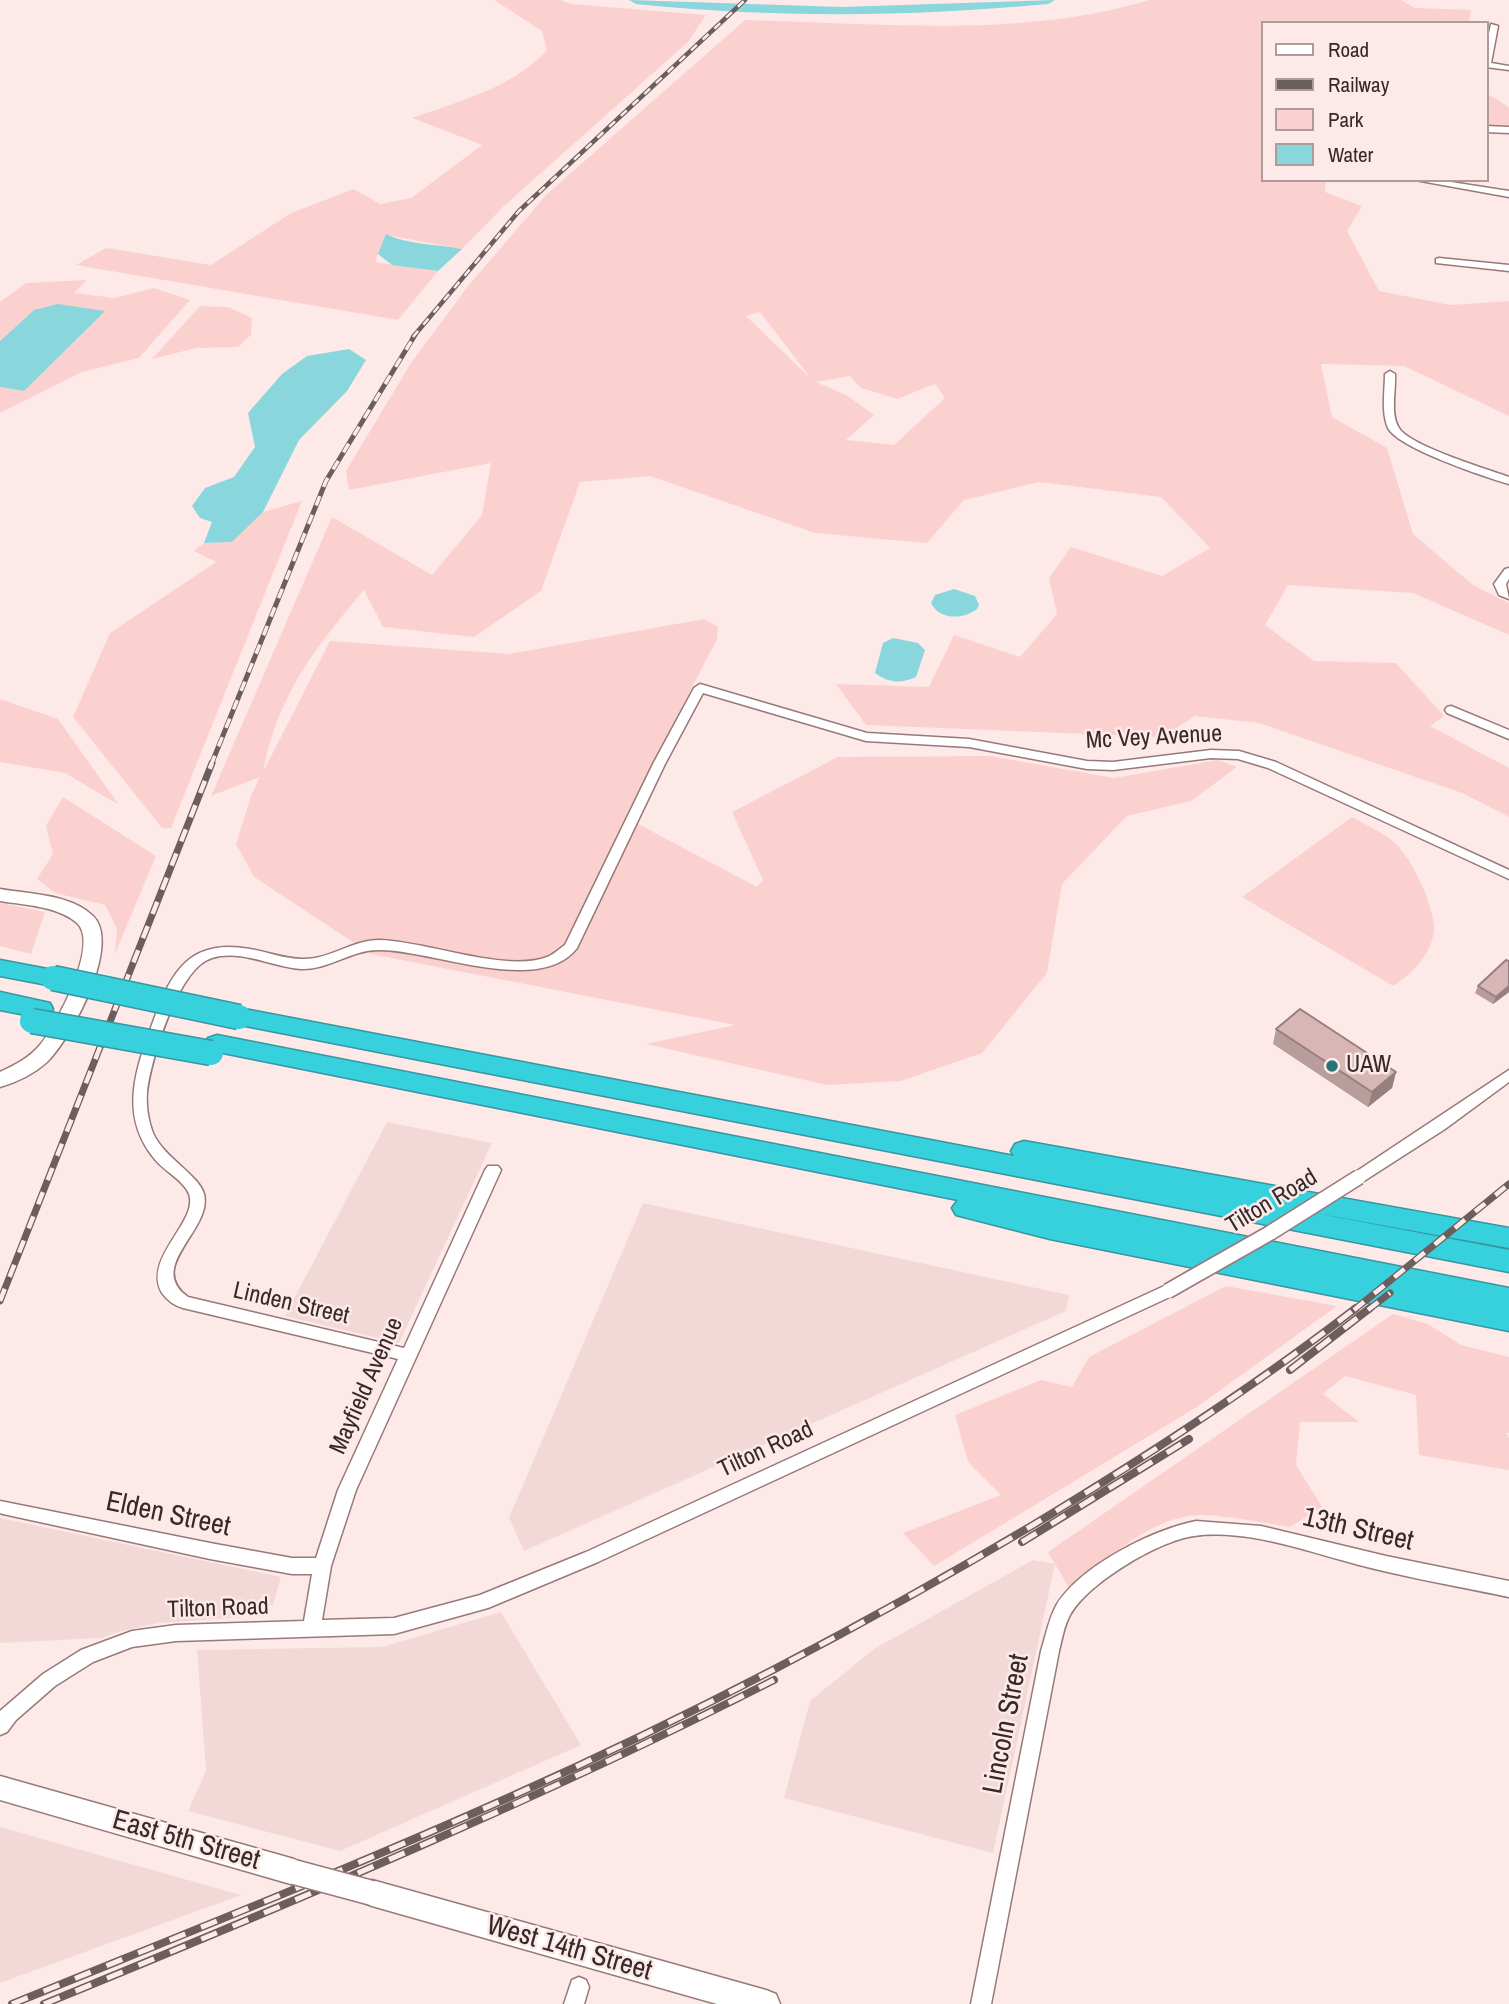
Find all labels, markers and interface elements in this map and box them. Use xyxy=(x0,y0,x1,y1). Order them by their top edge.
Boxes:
legend xyxy=(1260,21,1488,182)
text: Road xyxy=(1328,35,1369,64)
text: Railway xyxy=(1328,70,1389,99)
text: Park xyxy=(1328,105,1363,134)
text: Water xyxy=(1328,140,1373,169)
street label: Mc Vey Avenue xyxy=(1085,720,1223,756)
place label: UAW xyxy=(1346,1052,1391,1080)
marker: UAW xyxy=(1324,1058,1340,1074)
street label: Tilton Road xyxy=(1221,1164,1323,1240)
street label: Linden Street xyxy=(230,1277,352,1331)
street label: Mayfield Avenue xyxy=(324,1313,410,1459)
street label: Tilton Road xyxy=(714,1416,818,1484)
street label: Elden Street xyxy=(103,1485,233,1545)
street label: 13th Street xyxy=(1299,1501,1417,1559)
street label: Tilton Road xyxy=(167,1593,269,1625)
street label: Lincoln Street xyxy=(977,1651,1037,1797)
street label: East 5th Street xyxy=(108,1804,264,1878)
street label: West 14th Street xyxy=(482,1909,656,1989)

